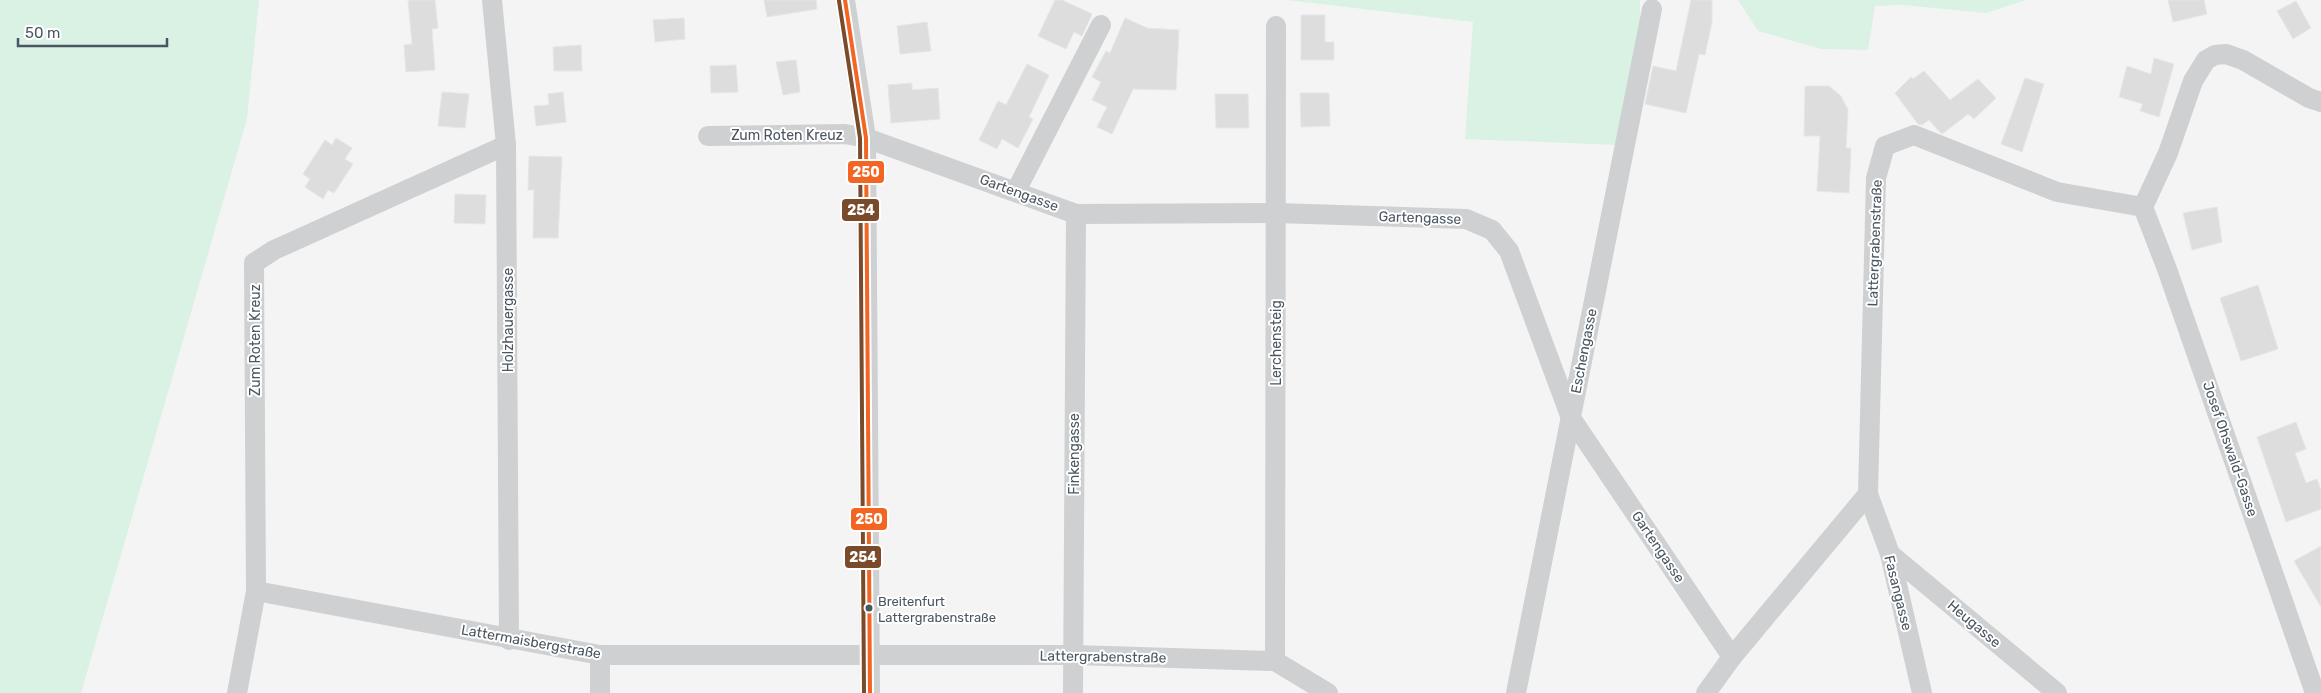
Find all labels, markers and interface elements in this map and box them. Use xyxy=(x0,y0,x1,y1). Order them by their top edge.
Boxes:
scale bar xyxy=(18,15,166,47)
text: 50 m xyxy=(25,24,60,42)
street label: Zum Roten Kreuz xyxy=(731,127,843,144)
line badge: 250 xyxy=(847,160,885,184)
text: 250 xyxy=(852,164,880,181)
street label: Gartengasse xyxy=(977,171,1061,215)
street label: Lattergrabenstraße xyxy=(1864,179,1886,307)
line badge: 254 xyxy=(841,198,880,222)
text: 254 xyxy=(847,202,875,219)
street label: Gartengasse xyxy=(1378,208,1462,228)
street label: Holzhauergasse xyxy=(500,268,517,372)
street label: Zum Roten Kreuz xyxy=(247,284,264,396)
street label: Lerchensteig xyxy=(1268,300,1285,386)
street label: Eschengasse xyxy=(1567,307,1601,395)
street label: Josef Ohswald-Gasse xyxy=(2199,379,2261,519)
street label: Finkengasse xyxy=(1066,413,1083,495)
line badge: 250 xyxy=(850,507,888,531)
street label: Gartengasse xyxy=(1628,508,1688,586)
text: 250 xyxy=(855,511,883,528)
line badge: 254 xyxy=(844,545,882,569)
text: 254 xyxy=(849,549,877,566)
street label: Fasangasse xyxy=(1880,554,1916,633)
place label: Breitenfurt Lattergrabenstraße xyxy=(878,594,996,626)
street label: Heugasse xyxy=(1944,597,2004,651)
marker: Breitenfurt Lattergrabenstraße xyxy=(864,603,874,613)
street label: Lattermaisbergstraße xyxy=(460,621,602,663)
street label: Lattergrabenstraße xyxy=(1039,647,1167,667)

